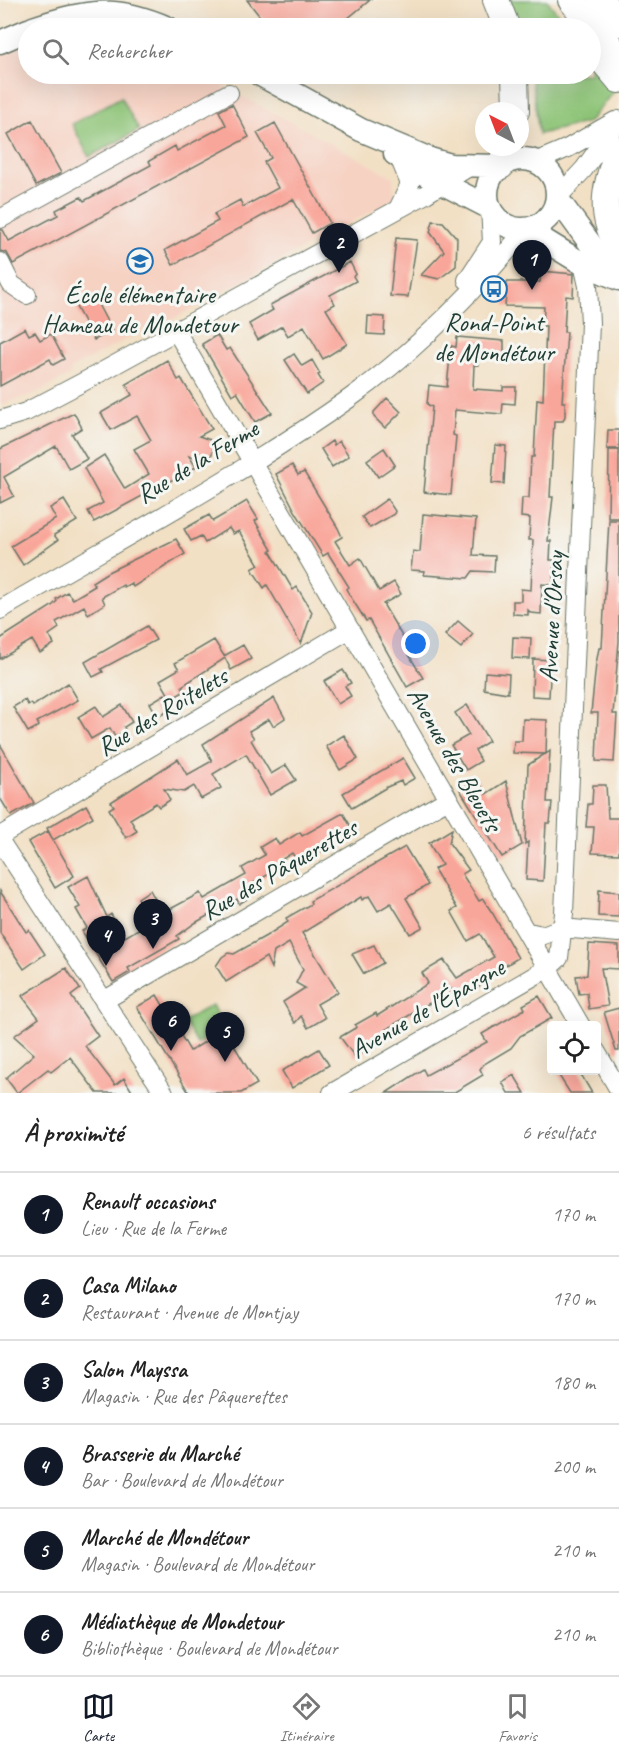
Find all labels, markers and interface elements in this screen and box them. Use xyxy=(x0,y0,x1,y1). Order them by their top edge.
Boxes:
search box xyxy=(18,18,601,84)
icon: search xyxy=(39,35,72,68)
text: Rechercher xyxy=(87,37,171,65)
north arrow xyxy=(475,102,529,156)
pin: 2 xyxy=(320,224,358,273)
pin: 1 xyxy=(512,240,552,290)
school or university icon: École élémentaire Hameau de Mondetour xyxy=(125,246,155,276)
bus stop icon: Rond-Point de Mondétour xyxy=(479,274,509,304)
place label: École élémentaire Hameau de Mondetour xyxy=(42,278,240,341)
place label: Rond-Point de Mondétour xyxy=(434,306,556,369)
street label: Rue de la Ferme xyxy=(130,411,266,511)
street label: Avenue d'Orsay xyxy=(532,549,572,683)
your location xyxy=(401,629,430,658)
street label: Rue des Roitelets xyxy=(91,658,235,763)
street label: Avenue des Bleuets xyxy=(400,681,510,839)
street label: Rue des Pâquerettes xyxy=(195,810,365,927)
pin: 3 xyxy=(134,900,172,949)
pin: 4 xyxy=(86,916,126,966)
street label: Avenue de l'Épargne xyxy=(344,950,512,1066)
pin: 6 xyxy=(152,1002,190,1051)
pin: 5 xyxy=(206,1012,244,1062)
map controls xyxy=(547,1021,601,1075)
button: locate xyxy=(547,1021,601,1075)
text: À proximité xyxy=(24,1116,123,1149)
text: 6 résultats xyxy=(522,1120,595,1145)
text: Renault occasions xyxy=(81,1188,215,1216)
text: 1 xyxy=(39,1202,48,1227)
text: 170 m xyxy=(552,1202,595,1227)
text: Lieu · Rue de la Ferme xyxy=(81,1216,226,1241)
text: Casa Milano xyxy=(81,1272,176,1300)
text: 2 xyxy=(39,1286,48,1311)
text: 170 m xyxy=(552,1286,595,1311)
text: Restaurant · Avenue de Montjay xyxy=(81,1300,298,1325)
text: Salon Mayssa xyxy=(81,1356,187,1384)
text: 3 xyxy=(39,1370,48,1395)
text: 180 m xyxy=(552,1370,595,1395)
text: Magasin · Rue des Pâquerettes xyxy=(81,1384,287,1409)
text: Brasserie du Marché xyxy=(81,1440,239,1468)
text: 4 xyxy=(39,1454,48,1479)
text: 200 m xyxy=(552,1454,595,1479)
text: Bar · Boulevard de Mondétour xyxy=(81,1468,283,1493)
text: Marché de Mondétour xyxy=(81,1524,248,1552)
text: 5 xyxy=(39,1538,48,1563)
text: 210 m xyxy=(552,1538,595,1563)
text: Magasin · Boulevard de Mondétour xyxy=(81,1552,315,1577)
text: Médiathèque de Mondetour xyxy=(81,1608,283,1636)
text: 6 xyxy=(39,1622,48,1647)
text: 210 m xyxy=(552,1622,595,1647)
text: Bibliothèque · Boulevard de Mondétour xyxy=(81,1636,338,1661)
tab: Carte xyxy=(82,1690,115,1746)
tab: Itinéraire xyxy=(280,1690,334,1746)
tab: Favoris xyxy=(498,1690,537,1746)

